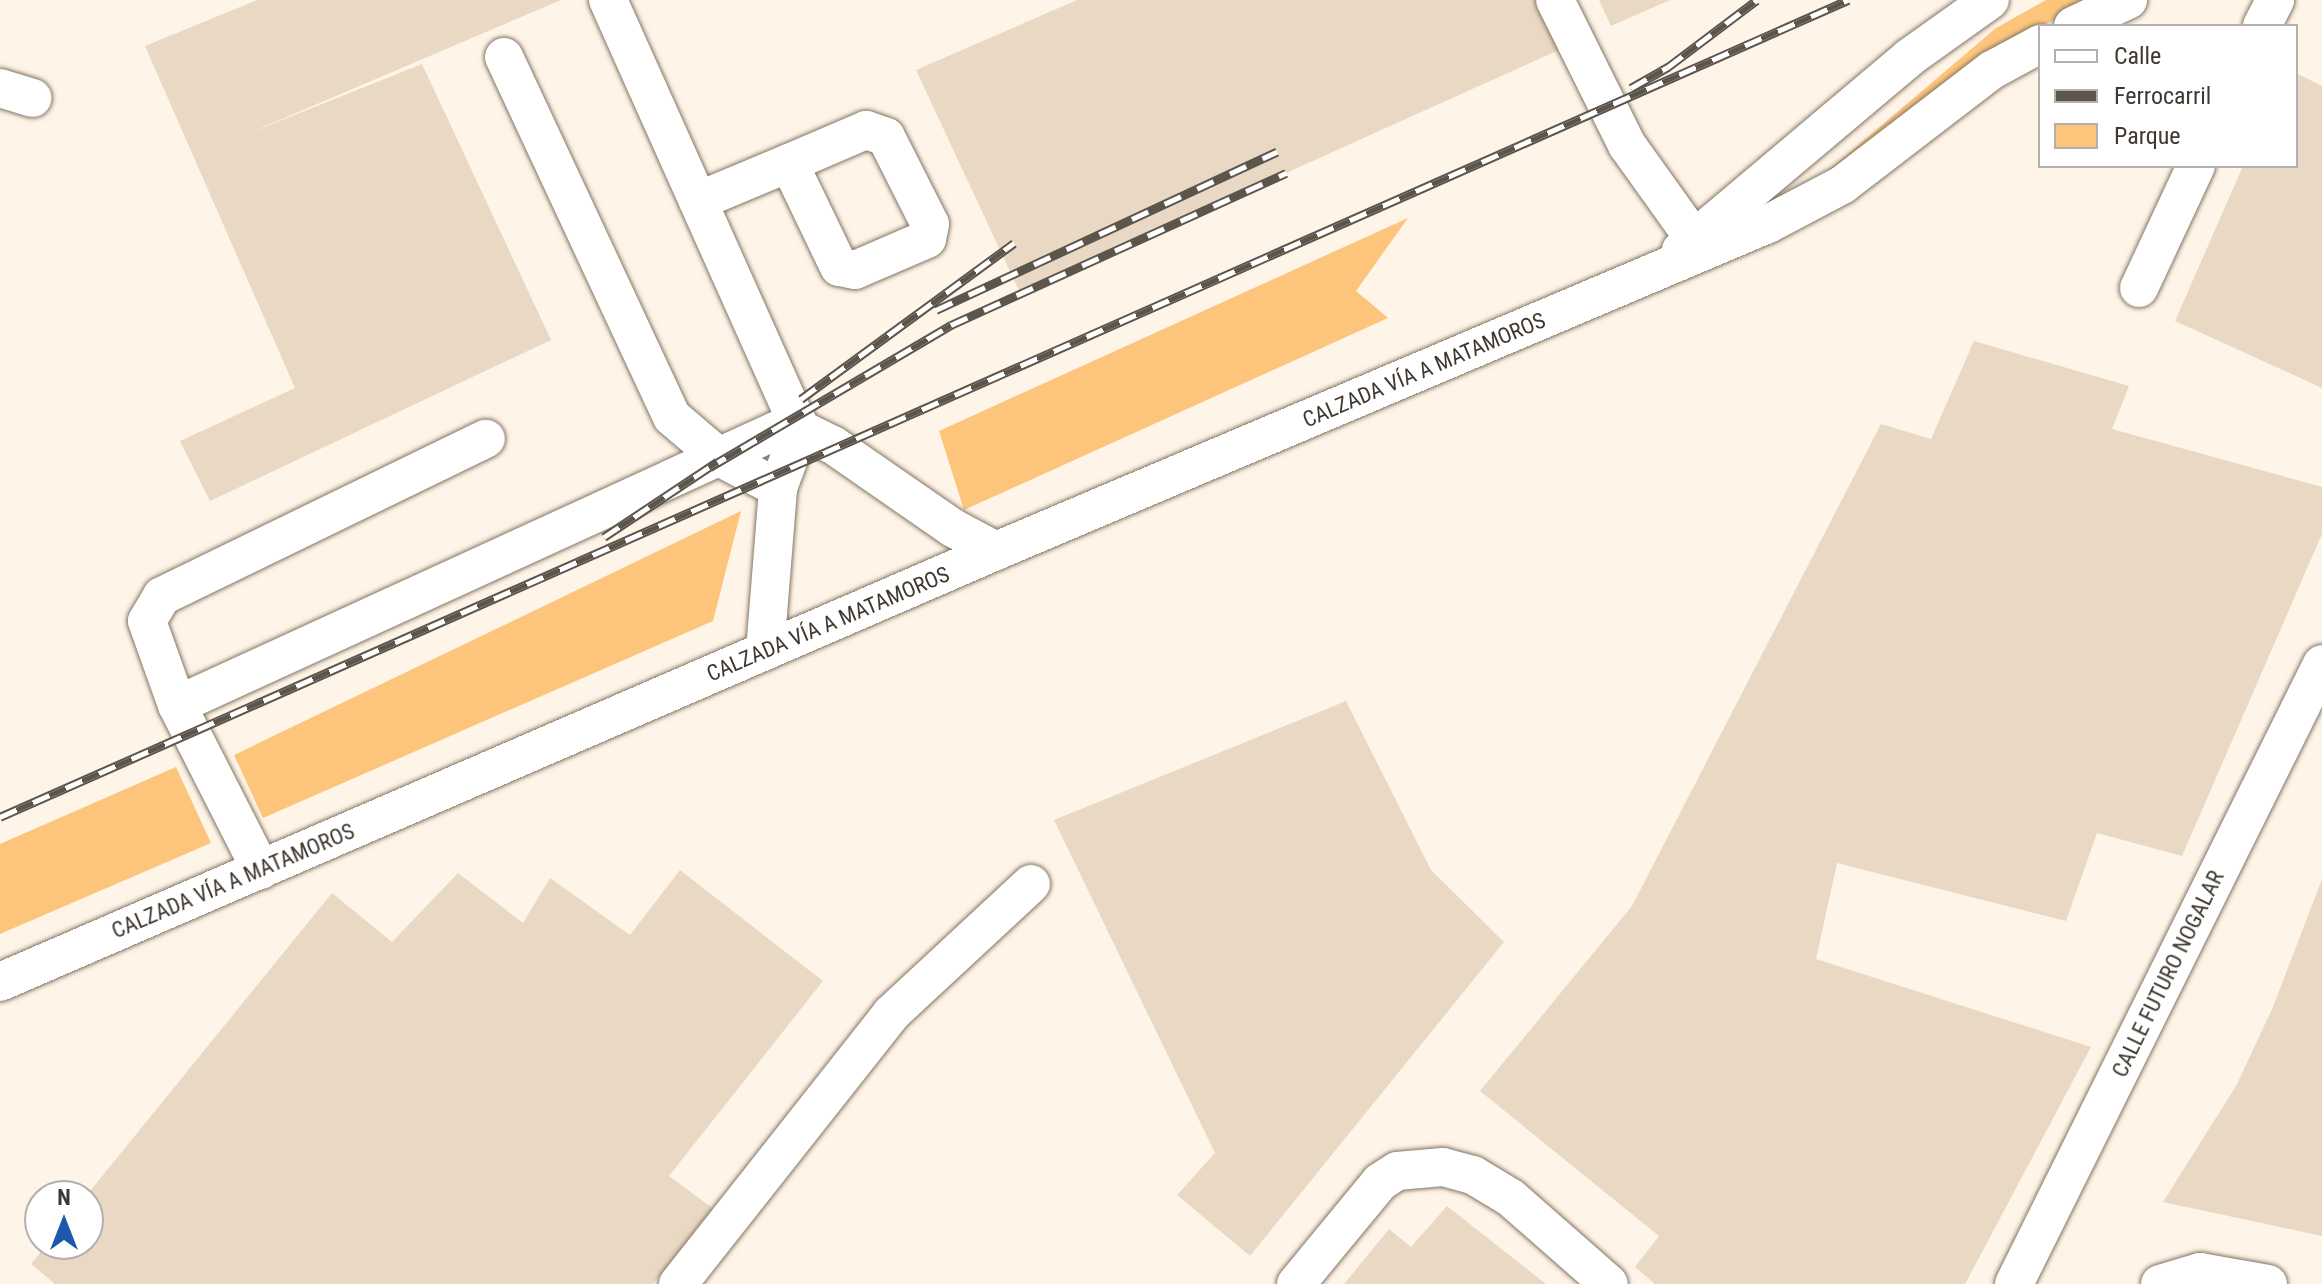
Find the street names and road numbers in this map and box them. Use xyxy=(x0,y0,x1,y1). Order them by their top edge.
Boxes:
street label: CALZADA VÍA A MATAMOROS xyxy=(1299,307,1549,433)
street label: CALZADA VÍA A MATAMOROS xyxy=(703,561,953,687)
street label: CALZADA VÍA A MATAMOROS xyxy=(108,818,358,944)
street label: CALLE FUTURO NOGALAR xyxy=(2107,867,2229,1081)

